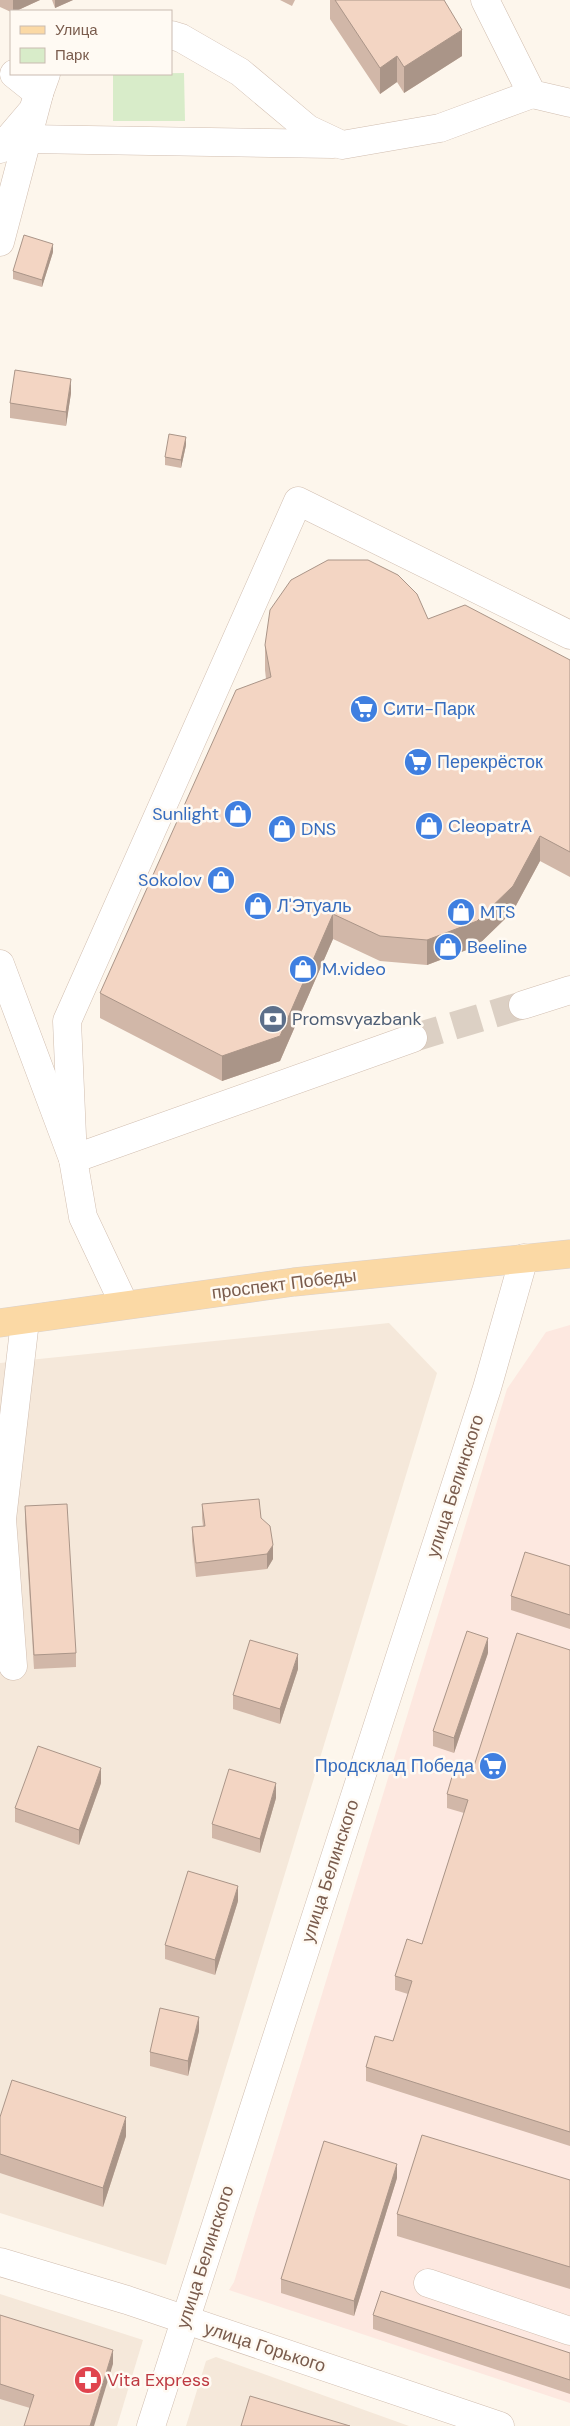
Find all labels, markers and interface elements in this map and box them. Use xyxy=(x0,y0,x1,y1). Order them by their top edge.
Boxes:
legend xyxy=(10,10,172,75)
text: Улица xyxy=(55,20,98,40)
text: Парк xyxy=(55,45,89,65)
supermarket icon: Сити-Парк xyxy=(349,694,379,724)
place label: Сити-Парк xyxy=(383,697,475,721)
supermarket icon: Перекрёсток xyxy=(403,747,433,777)
place label: Перекрёсток xyxy=(437,750,543,774)
shop icon: Sunlight xyxy=(223,799,253,829)
place label: Sunlight xyxy=(152,802,219,826)
shop icon: CleopatrA xyxy=(414,811,444,841)
shop icon: DNS xyxy=(267,814,297,844)
place label: CleopatrA xyxy=(448,814,532,838)
place label: DNS xyxy=(301,817,336,841)
shop icon: Sokolov xyxy=(206,865,236,895)
place label: Sokolov xyxy=(138,868,203,892)
shop icon: Л'Этуаль xyxy=(243,891,273,921)
place label: Л'Этуаль xyxy=(277,894,352,918)
shop icon: MTS xyxy=(446,897,476,927)
place label: MTS xyxy=(480,900,515,924)
shop icon: Beeline xyxy=(433,932,463,962)
place label: Beeline xyxy=(467,935,527,959)
shop icon: M.video xyxy=(288,954,318,984)
place label: M.video xyxy=(322,957,386,981)
bank icon: Promsvyazbank xyxy=(258,1004,288,1034)
place label: Promsvyazbank xyxy=(292,1007,421,1031)
street label: проспект Победы xyxy=(210,1263,358,1305)
street label: улица Белинского xyxy=(421,1411,489,1561)
supermarket icon: Продсклад Победа xyxy=(478,1751,508,1781)
place label: Продсклад Победа xyxy=(315,1754,475,1778)
street label: улица Белинского xyxy=(296,1796,364,1946)
street label: улица Белинского xyxy=(171,2182,239,2332)
street label: улица Горького xyxy=(201,2316,329,2378)
pharmacy icon: Vita Express xyxy=(73,2365,103,2395)
place label: Vita Express xyxy=(107,2368,210,2392)

